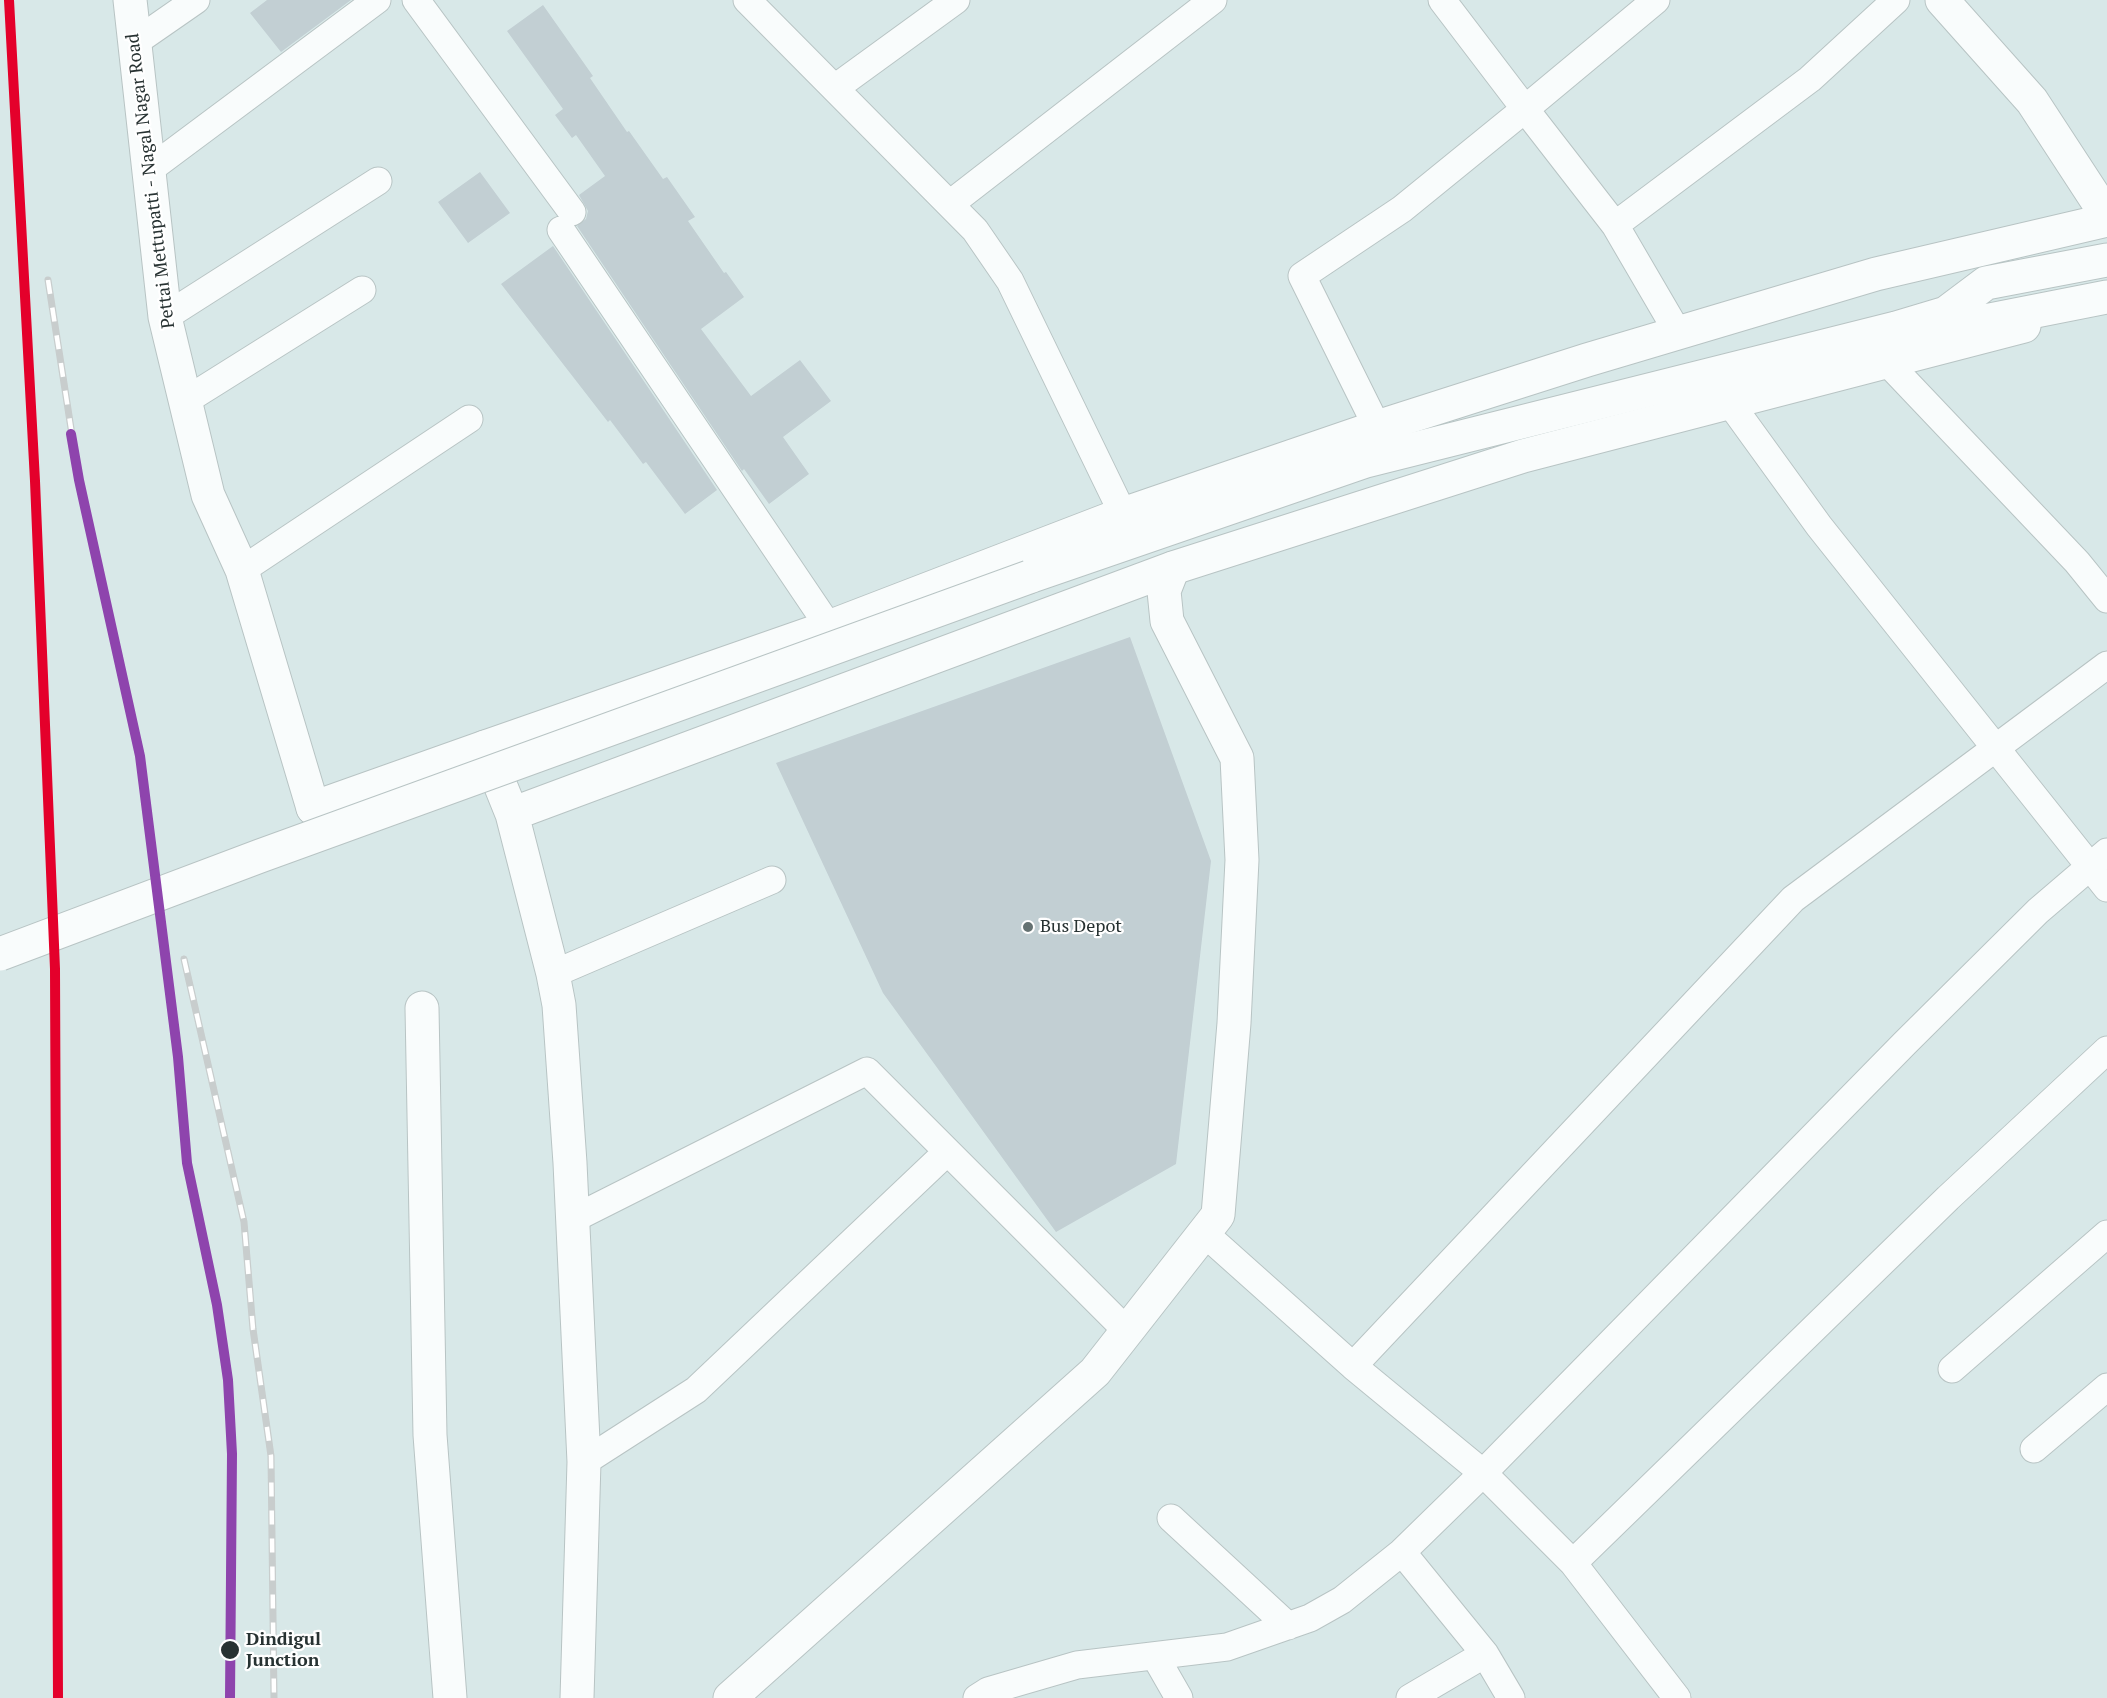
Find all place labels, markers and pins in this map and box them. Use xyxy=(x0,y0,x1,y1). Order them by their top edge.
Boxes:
place label: Bus Depot xyxy=(1040,916,1122,938)
marker: Bus Depot xyxy=(1021,920,1035,934)
place label: Dindigul Junction xyxy=(246,1629,321,1672)
marker: Dindigul Junction xyxy=(219,1639,241,1661)

